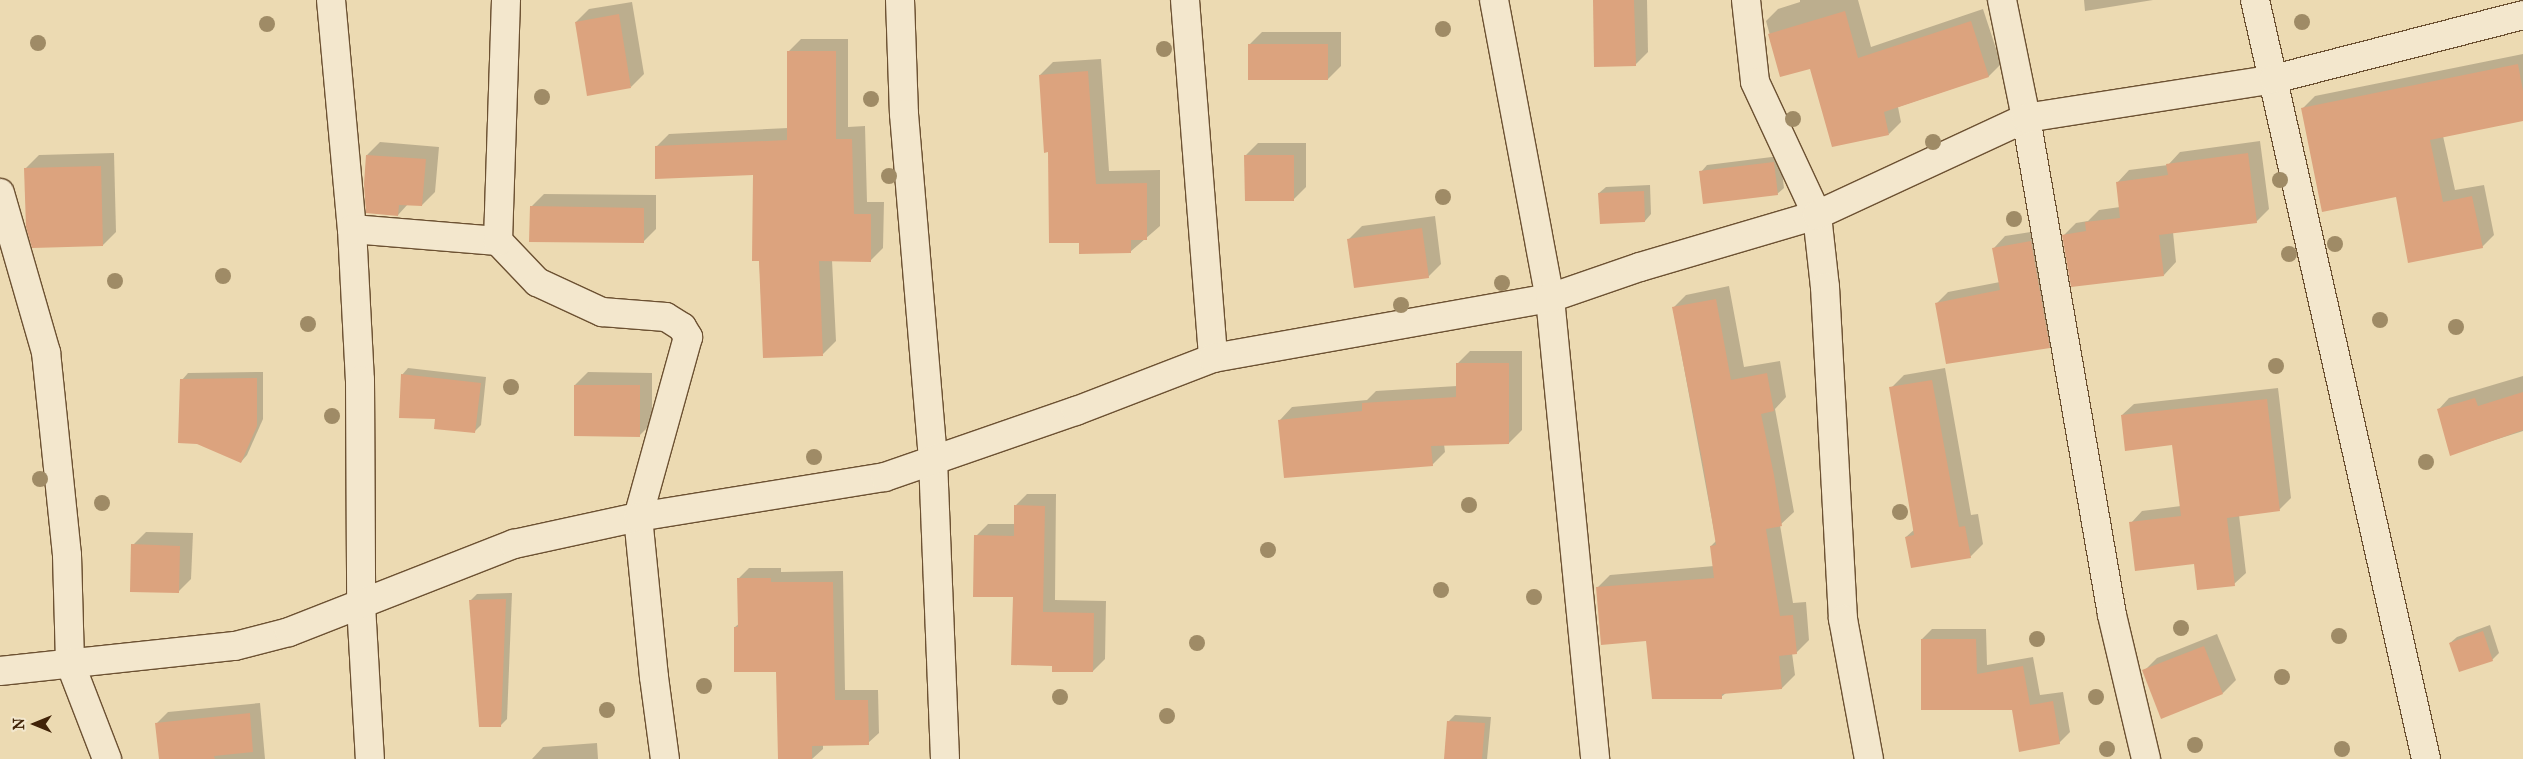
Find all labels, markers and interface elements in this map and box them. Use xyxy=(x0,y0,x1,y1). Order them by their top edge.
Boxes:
north arrow xyxy=(10,699,60,749)
text: N xyxy=(11,718,28,730)

